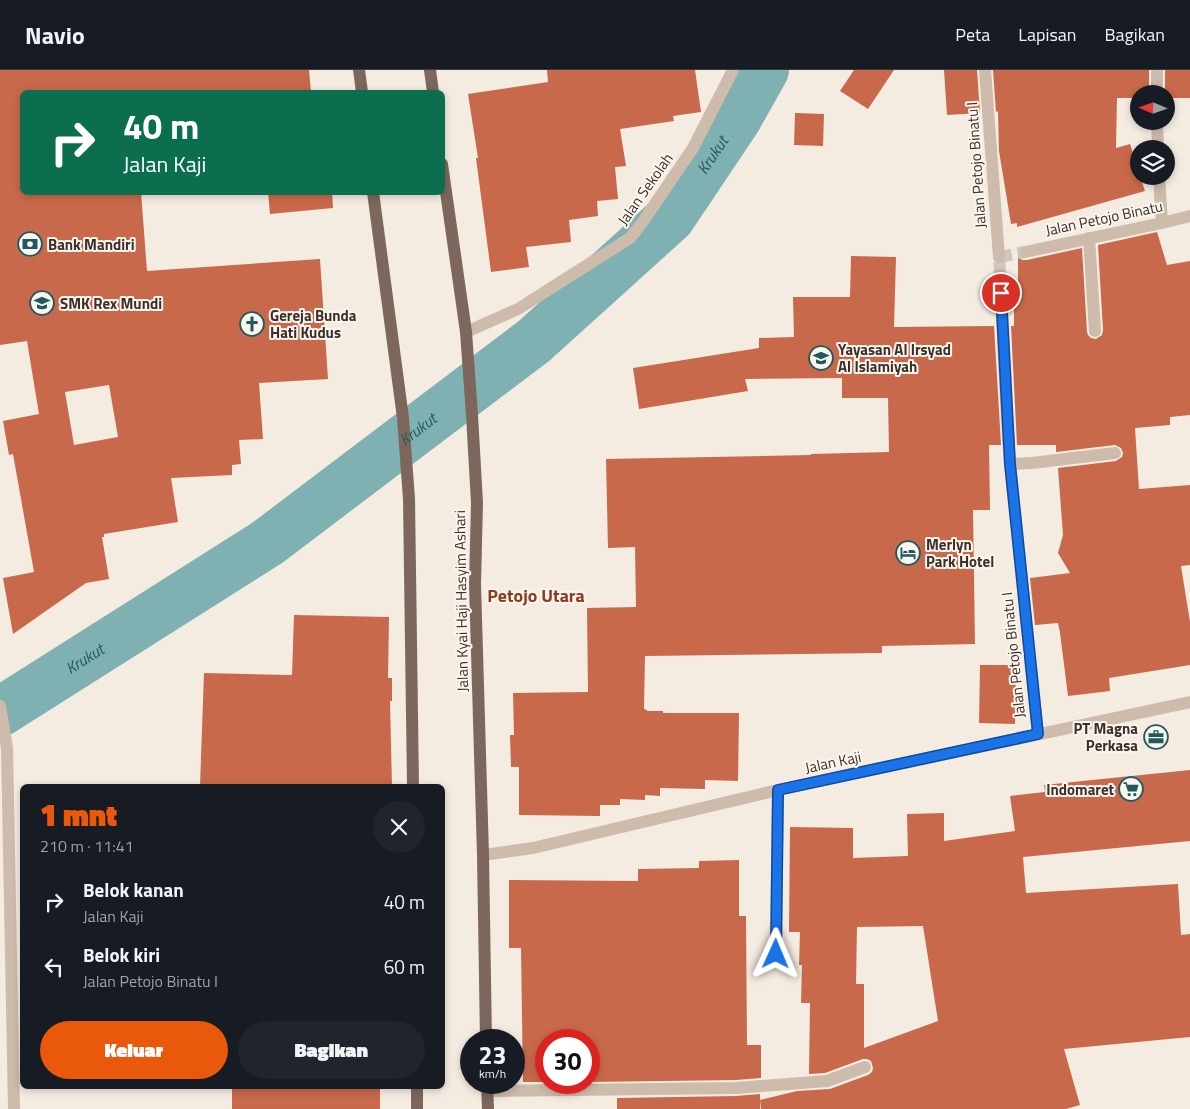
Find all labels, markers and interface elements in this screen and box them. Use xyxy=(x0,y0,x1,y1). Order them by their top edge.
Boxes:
text: Navio xyxy=(25,17,85,53)
text: Peta xyxy=(955,21,990,48)
text: Lapisan xyxy=(1018,21,1076,48)
text: Bagikan xyxy=(1104,21,1165,48)
north arrow xyxy=(1130,85,1175,130)
map controls xyxy=(1130,85,1175,185)
text: 40 m xyxy=(123,99,199,153)
street label: Jalan Petojo Binatu I xyxy=(960,101,992,229)
icon: right xyxy=(40,110,105,175)
water label: Krukut xyxy=(691,129,735,179)
button: layers xyxy=(1130,140,1175,185)
text: Jalan Kaji xyxy=(123,147,206,181)
street label: Jalan Sekolah xyxy=(612,148,678,230)
street label: Jalan Petojo Binatu xyxy=(1043,194,1165,242)
bank icon: Bank Mandiri xyxy=(17,231,43,257)
place label: Bank Mandiri xyxy=(48,233,135,256)
pin xyxy=(980,272,1022,314)
icon: arrive xyxy=(987,279,1015,307)
school or university icon: SMK Rex Mundi xyxy=(29,290,55,316)
place label: SMK Rex Mundi xyxy=(60,292,162,315)
place label: Gereja Bunda Hati Kudus xyxy=(270,304,357,344)
church icon: Gereja Bunda Hati Kudus xyxy=(239,311,265,337)
place label: Yayasan Al Irsyad Al Islamiyah xyxy=(838,338,951,378)
school or university icon: Yayasan Al Irsyad Al Islamiyah xyxy=(808,345,834,371)
water label: Krukut xyxy=(394,406,443,451)
street label: Jalan Kyai Haji Hasyim Ashari xyxy=(448,510,474,692)
place label: Merlyn Park Hotel xyxy=(926,533,994,573)
hotel icon: Merlyn Park Hotel xyxy=(895,540,921,566)
district label: Petojo Utara xyxy=(487,582,585,609)
street label: Jalan Petojo Binatu I xyxy=(995,591,1031,719)
water label: Krukut xyxy=(61,636,110,680)
place label: PT Magna Perkasa xyxy=(1073,717,1138,757)
office icon: PT Magna Perkasa xyxy=(1143,724,1169,750)
street label: Jalan Kaji xyxy=(803,745,863,779)
supermarket icon: Indomaret xyxy=(1118,776,1144,802)
place label: Indomaret xyxy=(1046,778,1115,801)
text: 1 mnt xyxy=(40,792,117,838)
button: close xyxy=(373,801,425,853)
text: 210 m · 11:41 xyxy=(40,834,134,858)
text: Belok kanan xyxy=(83,875,184,904)
text: 40 m xyxy=(384,887,425,916)
icon: right xyxy=(40,888,68,916)
text: Jalan Kaji xyxy=(83,904,144,928)
position arrow xyxy=(749,927,801,979)
text: Belok kiri xyxy=(83,940,160,969)
text: 60 m xyxy=(384,952,425,981)
icon: left xyxy=(40,953,68,981)
text: Jalan Petojo Binatu I xyxy=(83,969,218,993)
button: Keluar xyxy=(40,1021,228,1079)
button: Bagikan xyxy=(238,1021,425,1079)
speed limit sign: 30 xyxy=(535,1029,600,1094)
text: 23 xyxy=(478,1036,507,1074)
text: km/h xyxy=(479,1064,506,1083)

